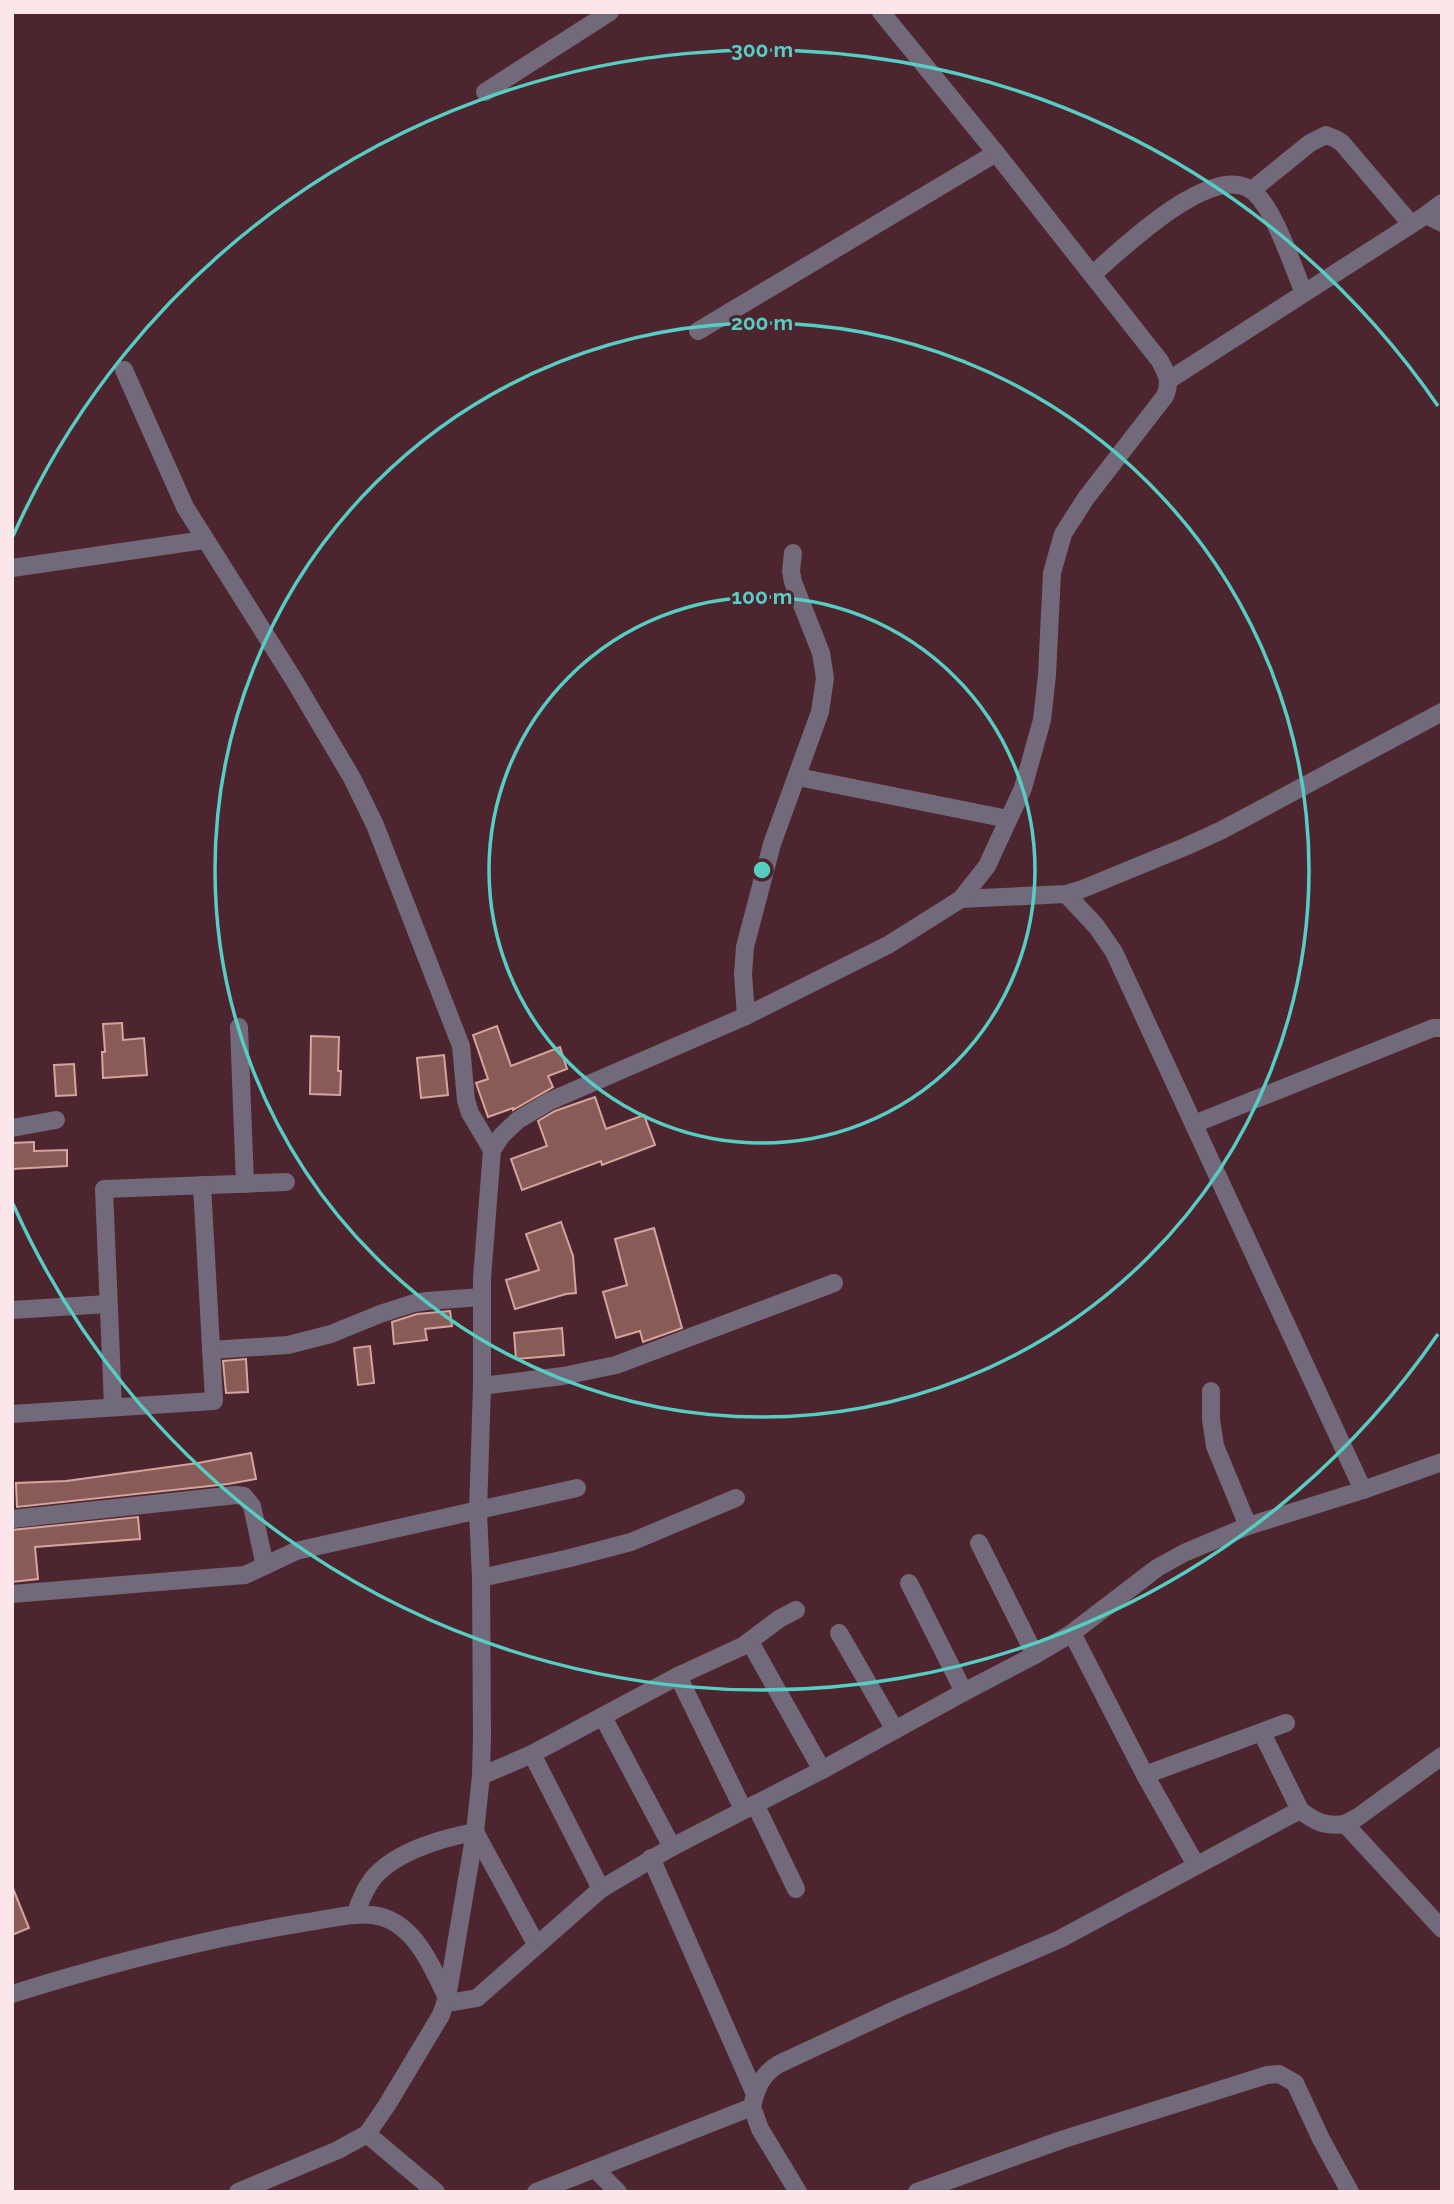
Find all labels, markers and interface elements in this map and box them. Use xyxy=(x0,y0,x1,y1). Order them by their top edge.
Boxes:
text: 300 m xyxy=(731,37,793,62)
text: 200 m xyxy=(731,310,793,335)
text: 100 m xyxy=(732,584,792,609)
centre of rings xyxy=(750,858,774,882)

